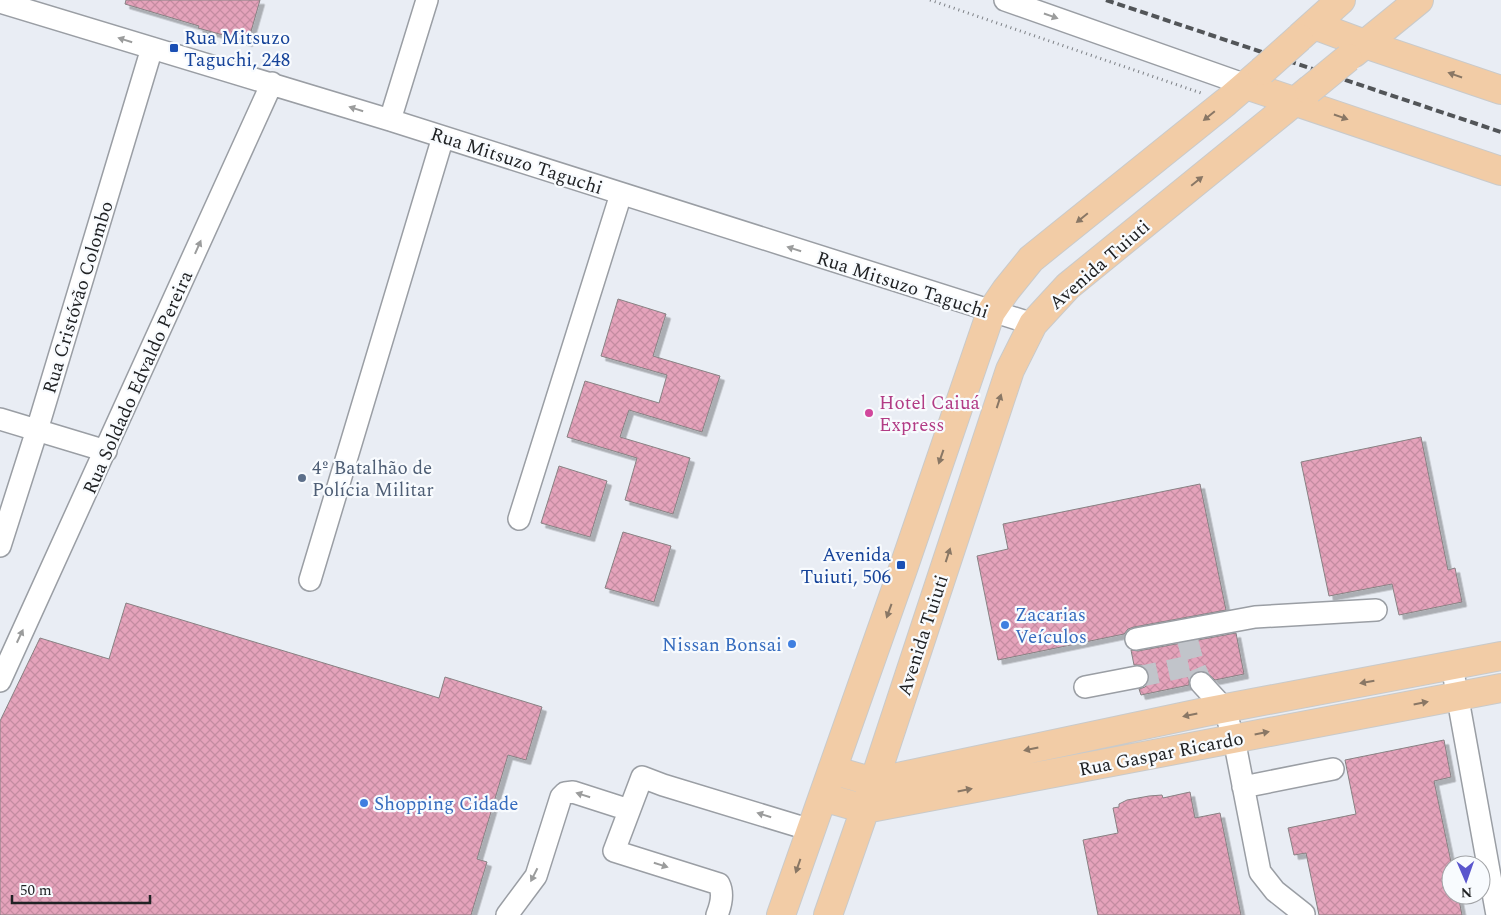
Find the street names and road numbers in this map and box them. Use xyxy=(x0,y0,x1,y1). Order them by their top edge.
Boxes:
street label: Rua Mitsuzo Taguchi xyxy=(427,120,606,203)
street label: Rua Cristóvão Colombo xyxy=(35,198,122,397)
street label: Avenida Tuiuti xyxy=(1043,213,1157,317)
street label: Rua Mitsuzo Taguchi xyxy=(813,244,992,327)
street label: Rua Soldado Edvaldo Pereira xyxy=(76,265,201,499)
street label: Avenida Tuiuti xyxy=(890,571,957,700)
street label: Rua Gaspar Ricardo xyxy=(1076,724,1246,785)

